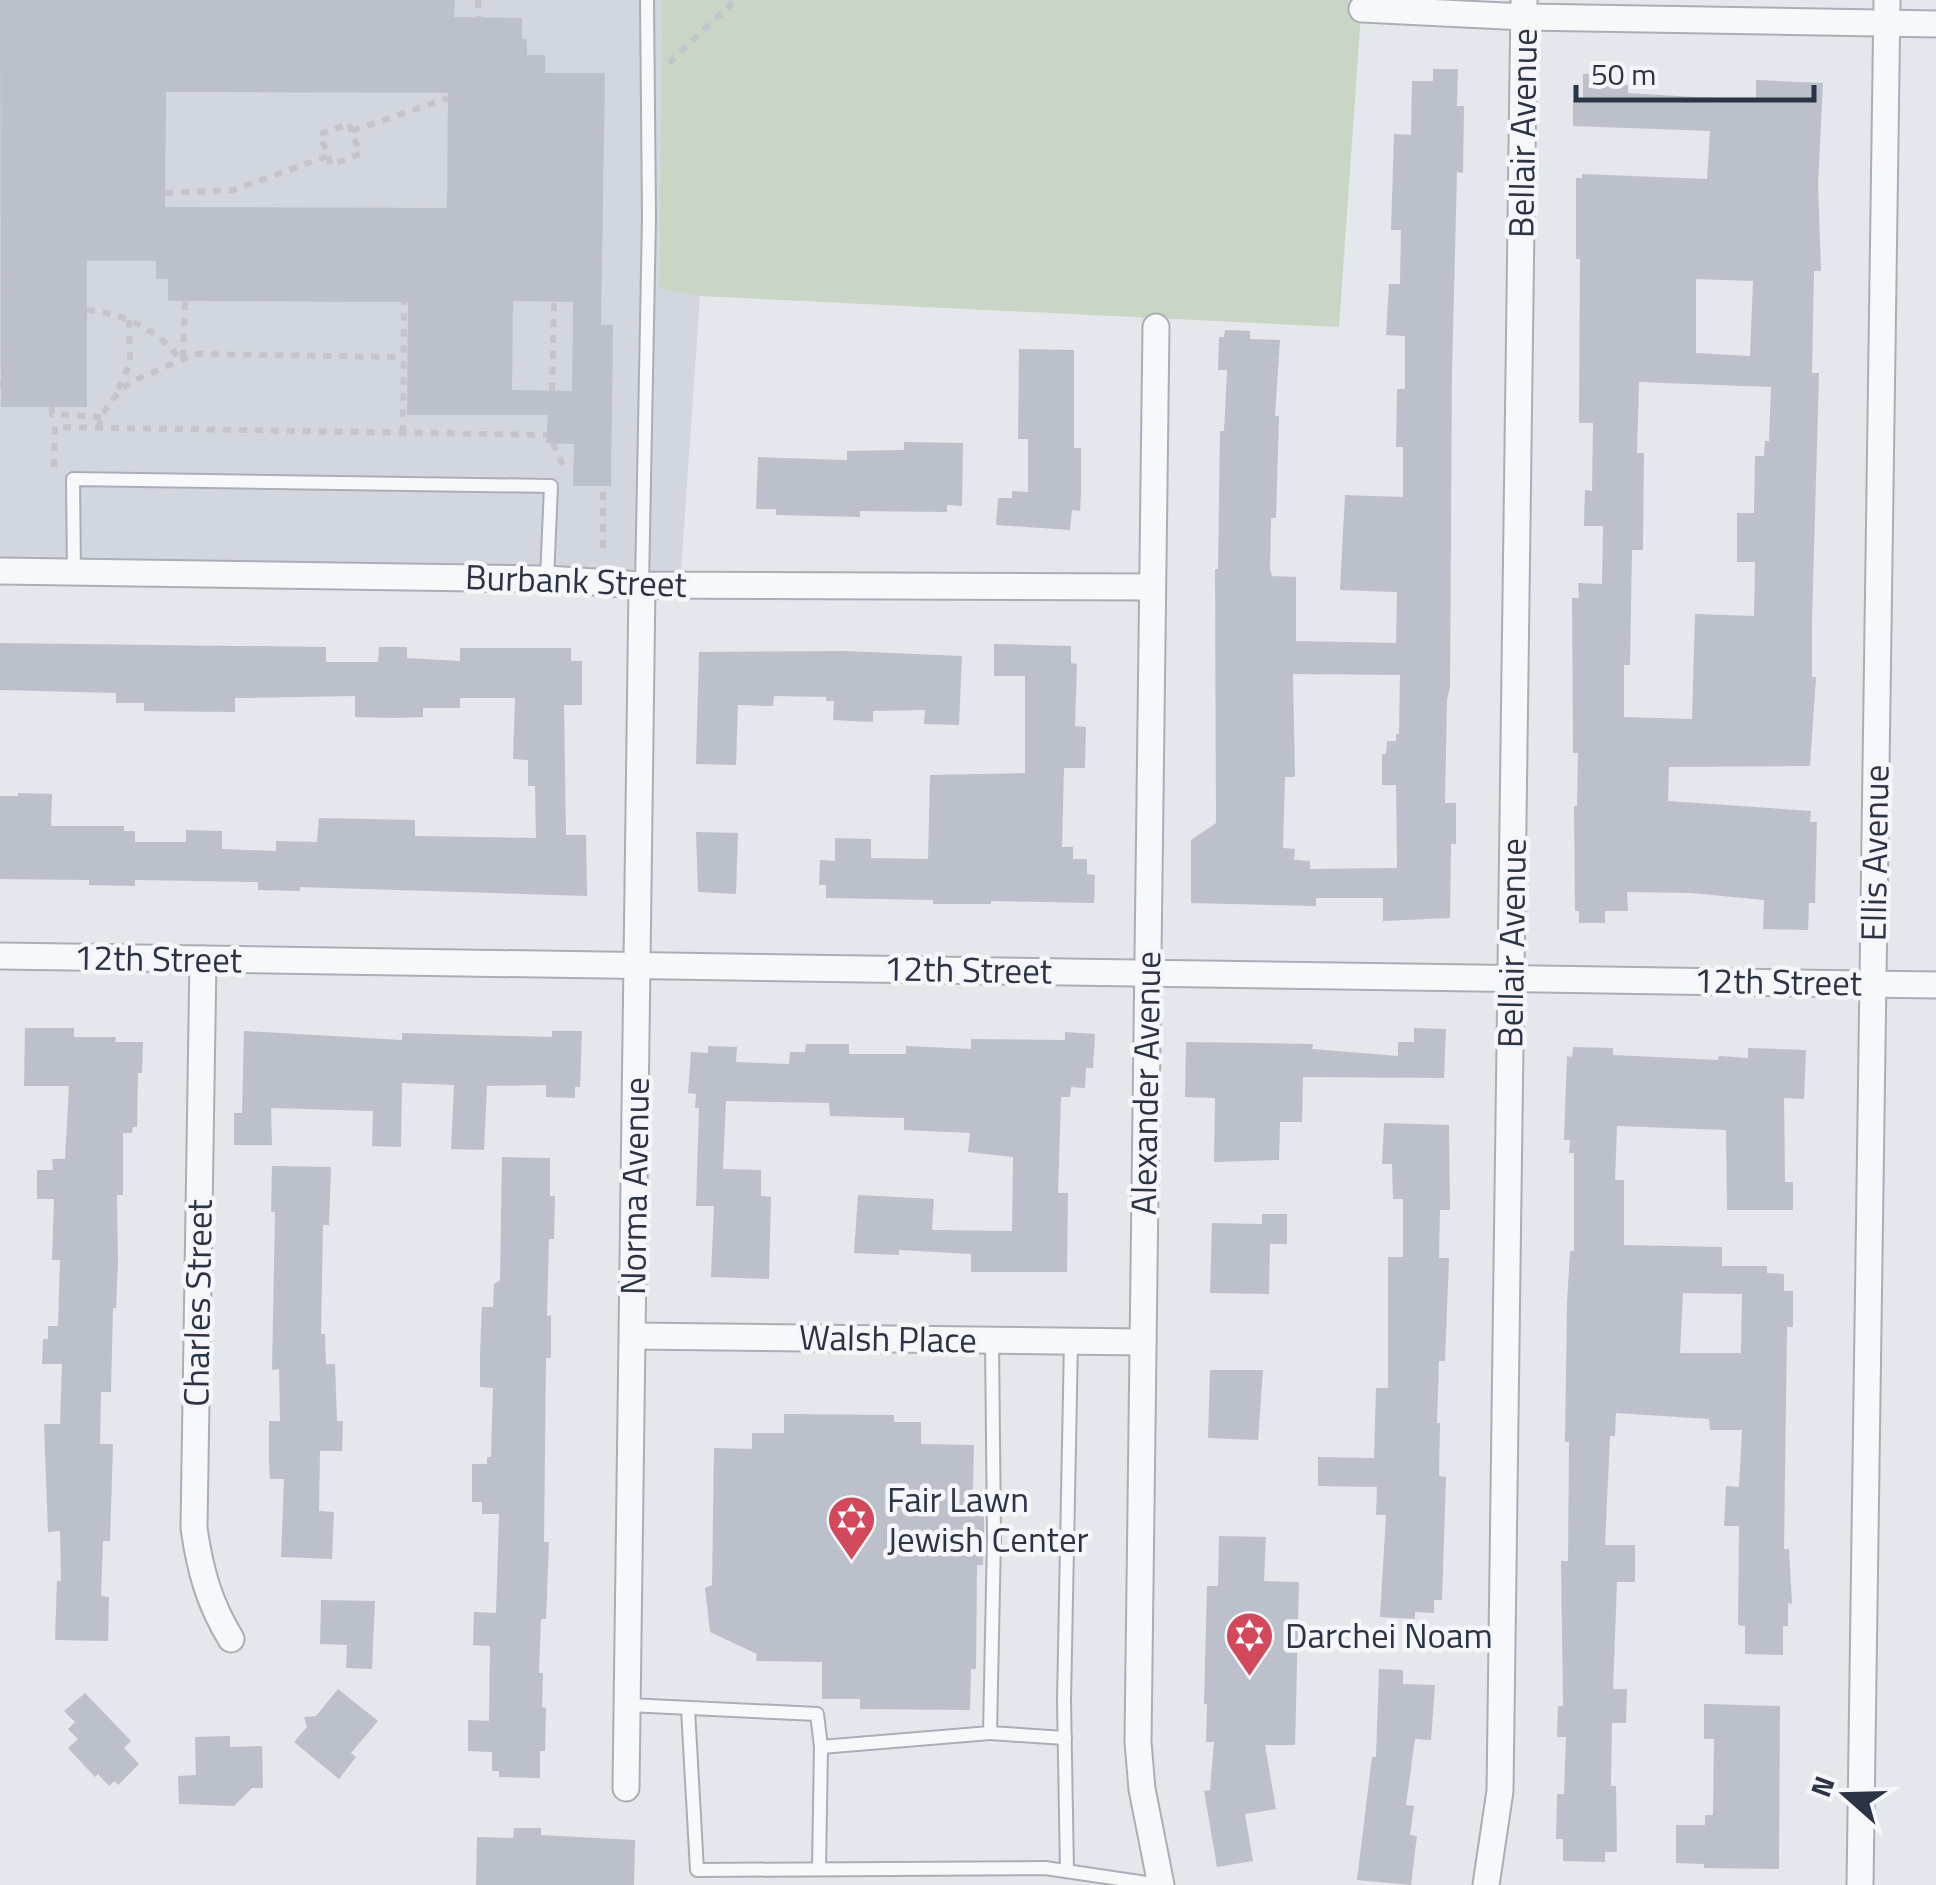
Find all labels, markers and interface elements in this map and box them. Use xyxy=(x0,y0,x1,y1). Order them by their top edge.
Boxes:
street label: Bellair Avenue xyxy=(1493,28,1551,238)
scale bar xyxy=(1576,40,1814,102)
text: 50 m xyxy=(1591,51,1656,97)
street label: Burbank Street xyxy=(464,549,688,611)
street label: Ellis Avenue xyxy=(1845,764,1903,942)
street label: Bellair Avenue xyxy=(1482,838,1540,1048)
street label: 12th Street xyxy=(73,930,243,986)
street label: 12th Street xyxy=(883,941,1053,997)
street label: Alexander Avenue xyxy=(1116,951,1174,1215)
street label: 12th Street xyxy=(1693,953,1863,1009)
street label: Norma Avenue xyxy=(605,1076,663,1295)
street label: Charles Street xyxy=(168,1199,226,1407)
street label: Walsh Place xyxy=(799,1309,977,1367)
place label: Fair Lawn Jewish Center xyxy=(887,1472,1089,1566)
synagogue icon: Fair Lawn Jewish Center xyxy=(826,1494,878,1562)
place label: Darchei Noam xyxy=(1285,1608,1493,1662)
synagogue icon: Darchei Noam xyxy=(1224,1610,1276,1678)
north arrow xyxy=(1796,1745,1896,1845)
text: N xyxy=(1799,1770,1846,1803)

